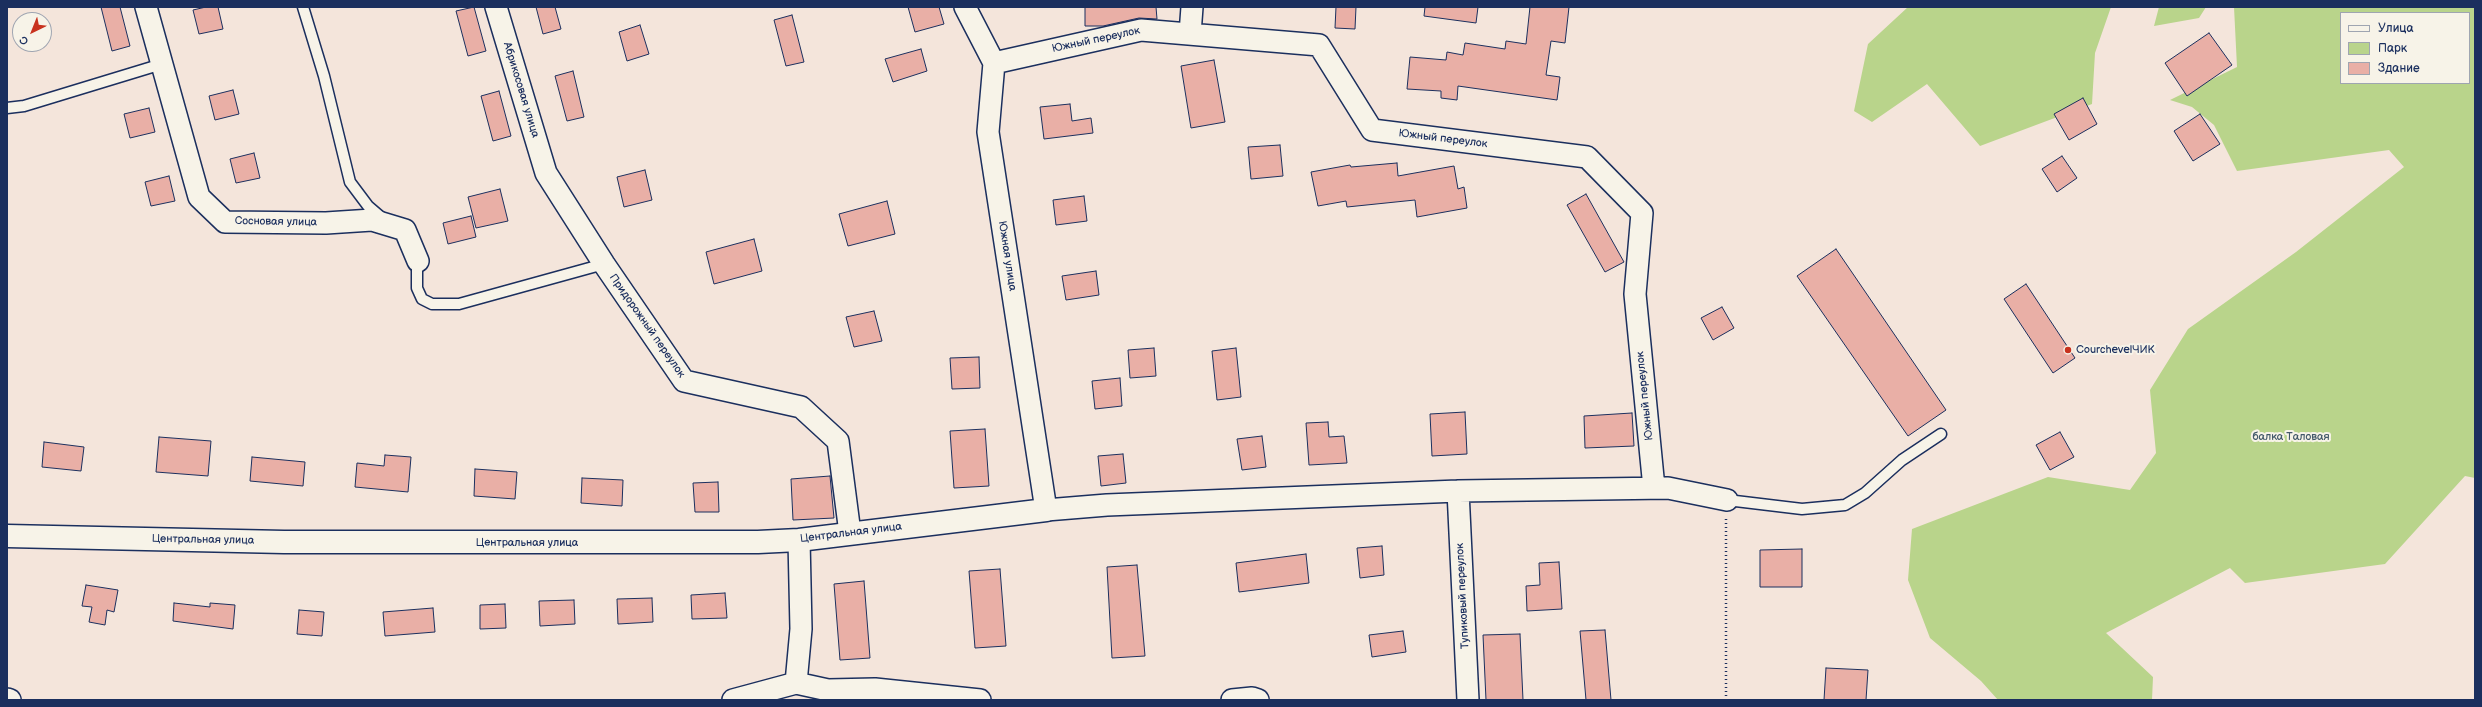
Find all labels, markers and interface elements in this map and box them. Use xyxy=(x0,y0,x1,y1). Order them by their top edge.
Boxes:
north arrow xyxy=(12,12,52,52)
legend xyxy=(2340,12,2470,84)
text: Улица xyxy=(2378,21,2414,36)
street label: Южный переулок xyxy=(1051,24,1141,56)
text: С xyxy=(17,33,31,48)
street label: Абрикосовая улица xyxy=(500,41,542,139)
text: Парк xyxy=(2378,41,2407,56)
text: Здание xyxy=(2378,61,2420,76)
street label: Южный переулок xyxy=(1398,127,1488,151)
street label: Сосновая улица xyxy=(235,215,317,229)
street label: Южная улица xyxy=(995,220,1019,292)
street label: Придорожный переулок xyxy=(606,272,688,380)
place label: CourсhevelЧИК xyxy=(2076,343,2155,357)
marker: CourсhevelЧИК xyxy=(2063,345,2073,355)
street label: Южный переулок xyxy=(1634,351,1656,441)
park label: балка Таловая xyxy=(2252,430,2330,444)
street label: Центральная улица xyxy=(799,520,903,546)
street label: Центральная улица xyxy=(152,533,254,547)
street label: Центральная улица xyxy=(476,536,578,550)
street label: Тупиковый переулок xyxy=(1454,543,1472,649)

